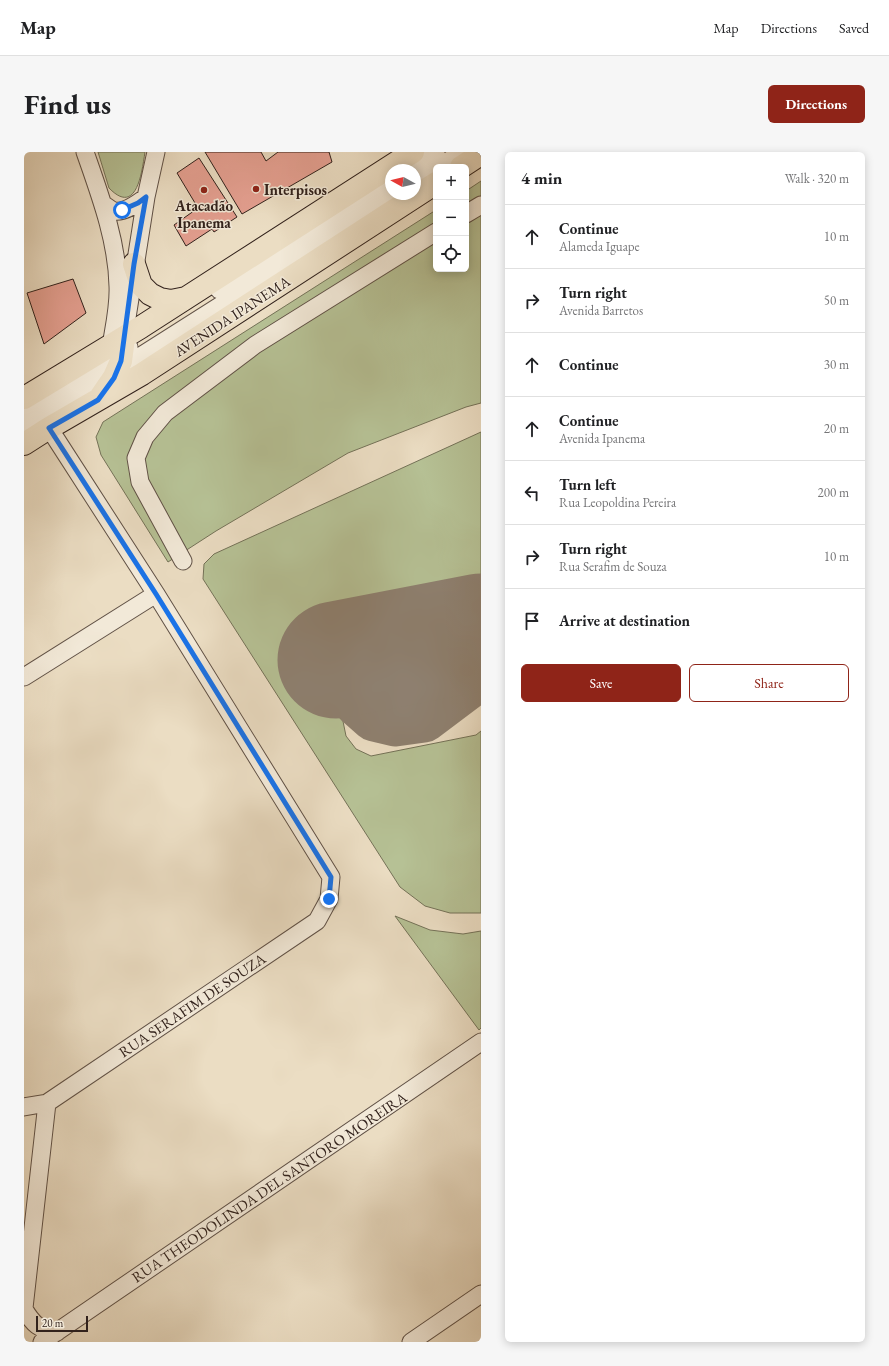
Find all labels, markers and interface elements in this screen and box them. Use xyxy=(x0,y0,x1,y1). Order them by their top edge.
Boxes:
text: Map xyxy=(20,15,56,40)
text: Map xyxy=(713,19,739,37)
text: Directions xyxy=(761,19,817,37)
text: Saved xyxy=(839,19,869,37)
button: Directions xyxy=(768,85,865,123)
text: Find us xyxy=(24,86,111,122)
north arrow xyxy=(385,164,421,200)
map controls xyxy=(433,164,469,272)
button: + xyxy=(433,164,469,200)
text: 4 min xyxy=(521,167,562,189)
text: Walk · 320 m xyxy=(785,170,849,187)
place label: Interpisos xyxy=(264,180,327,199)
marker: Interpisos xyxy=(251,184,261,194)
marker: Atacadão Ipanema xyxy=(199,185,209,195)
place label: Atacadão Ipanema xyxy=(174,196,233,232)
button: − xyxy=(433,200,469,236)
route start xyxy=(113,201,131,219)
text: Continue xyxy=(559,219,619,238)
icon: ahead xyxy=(521,226,543,248)
text: 10 m xyxy=(824,228,849,245)
button: locate xyxy=(433,236,469,272)
text: Alameda Iguape xyxy=(559,238,640,255)
street label: AVENIDA IPANEMA xyxy=(170,271,294,361)
text: Turn right xyxy=(559,283,627,302)
icon: right xyxy=(521,290,543,312)
text: 50 m xyxy=(824,292,849,309)
text: Avenida Barretos xyxy=(559,302,643,319)
icon: ahead xyxy=(521,354,543,376)
text: Continue xyxy=(559,355,619,374)
text: 30 m xyxy=(824,356,849,373)
text: Continue xyxy=(559,411,619,430)
icon: ahead xyxy=(521,418,543,440)
text: 20 m xyxy=(824,420,849,437)
text: Avenida Ipanema xyxy=(559,430,645,447)
text: Turn left xyxy=(559,475,616,494)
icon: left xyxy=(521,482,543,504)
text: 200 m xyxy=(818,484,849,501)
text: Rua Leopoldina Pereira xyxy=(559,494,676,511)
text: Turn right xyxy=(559,539,627,558)
icon: right xyxy=(521,546,543,568)
text: 10 m xyxy=(824,548,849,565)
text: Rua Serafim de Souza xyxy=(559,558,667,575)
icon: arrive xyxy=(521,610,543,632)
text: Arrive at destination xyxy=(559,611,690,630)
button: Save xyxy=(521,664,681,702)
button: Share xyxy=(689,664,849,702)
route end xyxy=(320,890,338,908)
street label: RUA SERAFIM DE SOUZA xyxy=(115,948,270,1061)
street label: RUA THEODOLINDA DEL SANTORO MOREIRA xyxy=(128,1087,411,1287)
scale bar xyxy=(36,1314,88,1333)
text: 20 m xyxy=(42,1316,63,1330)

